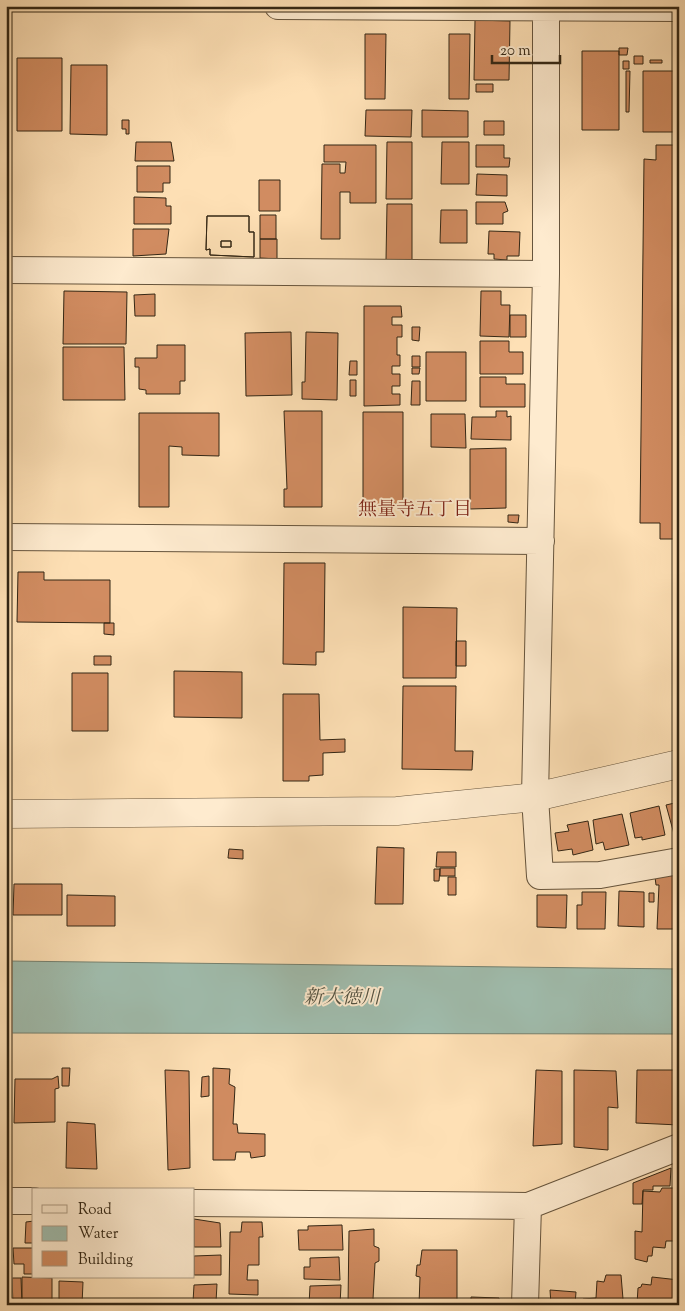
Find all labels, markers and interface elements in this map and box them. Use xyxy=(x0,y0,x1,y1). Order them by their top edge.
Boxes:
scale bar xyxy=(492,32,560,64)
text: 20 m xyxy=(500,41,531,62)
district label: 無量寺五丁目 xyxy=(358,497,472,524)
water label: 新大徳川 xyxy=(304,985,382,1012)
legend xyxy=(32,1188,195,1278)
text: Road xyxy=(78,1200,112,1221)
text: Water xyxy=(78,1224,119,1245)
text: Building xyxy=(78,1250,133,1271)

